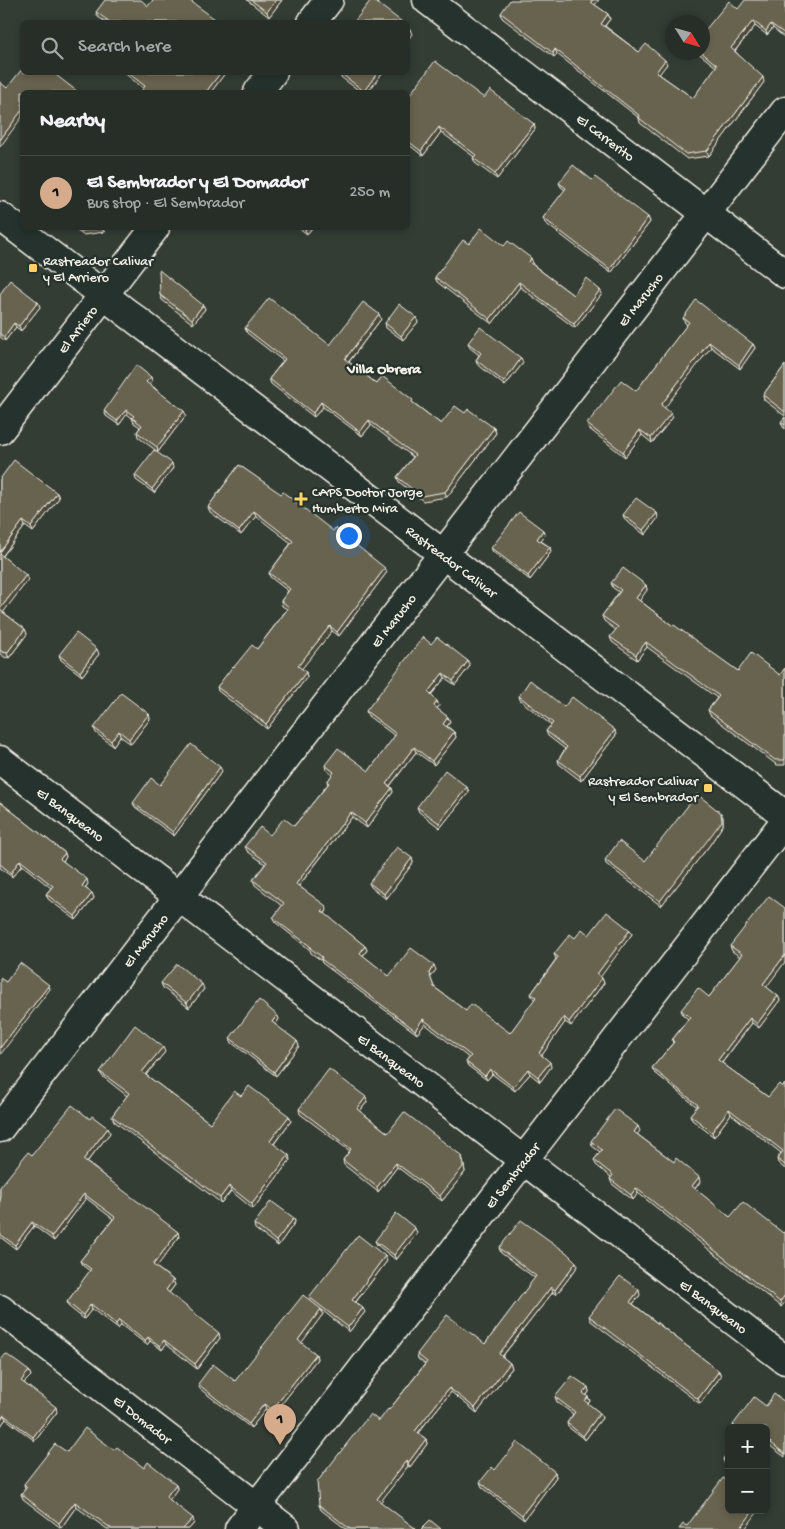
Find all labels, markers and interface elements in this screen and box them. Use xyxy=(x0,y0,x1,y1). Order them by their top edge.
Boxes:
north arrow xyxy=(665,15,710,60)
search box xyxy=(20,20,410,75)
icon: search xyxy=(38,34,66,62)
text: Search here xyxy=(78,36,172,59)
text: Nearby xyxy=(40,110,105,135)
street label: El Carrerito xyxy=(572,112,637,166)
text: El Sembrador y El Domador xyxy=(87,172,308,195)
text: 1 xyxy=(53,184,59,203)
text: 250 m xyxy=(350,184,390,203)
text: Bus stop · El Sembrador xyxy=(87,195,244,214)
place label: Rastreador Calivar y El Arriero xyxy=(43,254,154,287)
marker: Rastreador Calivar y El Arriero xyxy=(27,262,39,274)
street label: El Marucho xyxy=(616,270,668,331)
street label: El Arriero xyxy=(55,303,103,358)
district label: Villa Obrera xyxy=(346,361,422,379)
place label: CAPS Doctor Jorge Humberto Mira xyxy=(312,485,423,518)
marker: CAPS Doctor Jorge Humberto Mira xyxy=(294,492,308,506)
your location xyxy=(336,523,362,549)
street label: Rastreador Calivar xyxy=(401,523,500,604)
street label: El Marucho xyxy=(369,591,421,652)
place label: Rastreador Calivar y El Sembrador xyxy=(588,774,699,807)
marker: Rastreador Calivar y El Sembrador xyxy=(702,782,714,794)
street label: El Banqueano xyxy=(32,785,107,847)
street label: El Marucho xyxy=(121,911,173,972)
street label: El Banqueano xyxy=(353,1031,428,1093)
street label: El Sembrador xyxy=(483,1139,546,1213)
street label: El Banqueano xyxy=(675,1277,750,1339)
street label: El Domador xyxy=(109,1393,175,1450)
pin: 1 xyxy=(264,1404,296,1445)
map controls xyxy=(725,1424,770,1514)
button: + xyxy=(725,1424,770,1469)
button: − xyxy=(725,1469,770,1514)

